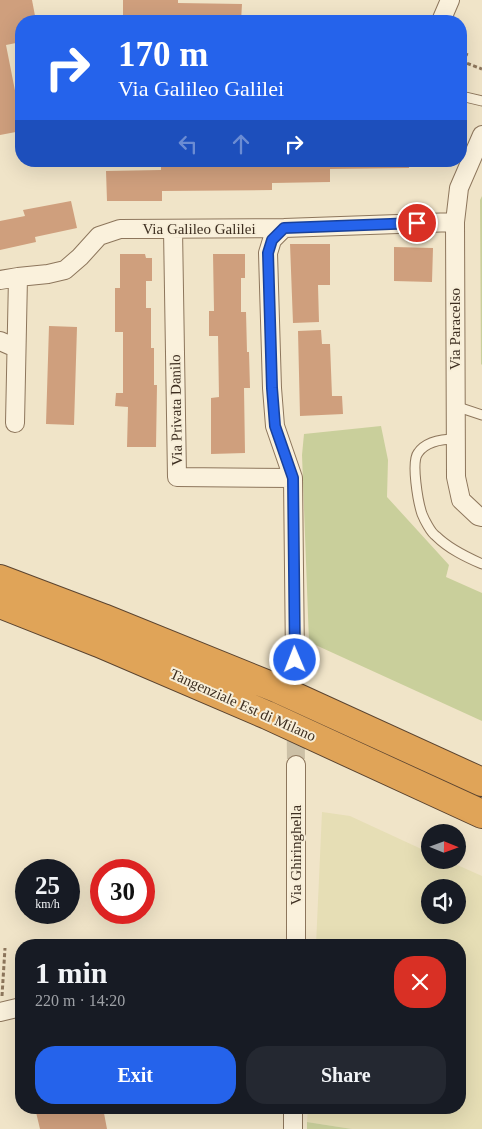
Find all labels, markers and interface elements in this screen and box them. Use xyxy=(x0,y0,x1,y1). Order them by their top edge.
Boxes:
icon: right xyxy=(35,35,100,100)
text: 170 m xyxy=(118,35,208,74)
text: Via Galileo Galilei xyxy=(118,76,284,101)
icon: left xyxy=(174,130,202,158)
icon: ahead xyxy=(227,130,255,158)
icon: right xyxy=(280,130,308,158)
pin xyxy=(396,202,438,244)
icon: arrive xyxy=(403,209,431,237)
street label: Via Galileo Galilei xyxy=(142,221,256,237)
street label: Via Paracelso xyxy=(447,288,463,370)
street label: Via Privata Danilo xyxy=(167,354,185,466)
position arrow xyxy=(268,633,320,685)
street label: Tangenziale Est di Milano xyxy=(168,666,318,744)
street label: Via Ghiringhella xyxy=(288,805,304,905)
north arrow xyxy=(421,824,466,869)
map controls xyxy=(421,824,466,924)
speed limit sign: 30 xyxy=(90,859,155,924)
text: 25 xyxy=(35,872,60,899)
button: sound xyxy=(421,879,466,924)
text: km/h xyxy=(35,897,60,911)
text: 1 min xyxy=(35,956,108,989)
button: close xyxy=(394,956,446,1008)
text: 220 m · 14:20 xyxy=(35,992,125,1009)
button: Exit xyxy=(35,1046,236,1104)
button: Share xyxy=(246,1046,446,1104)

